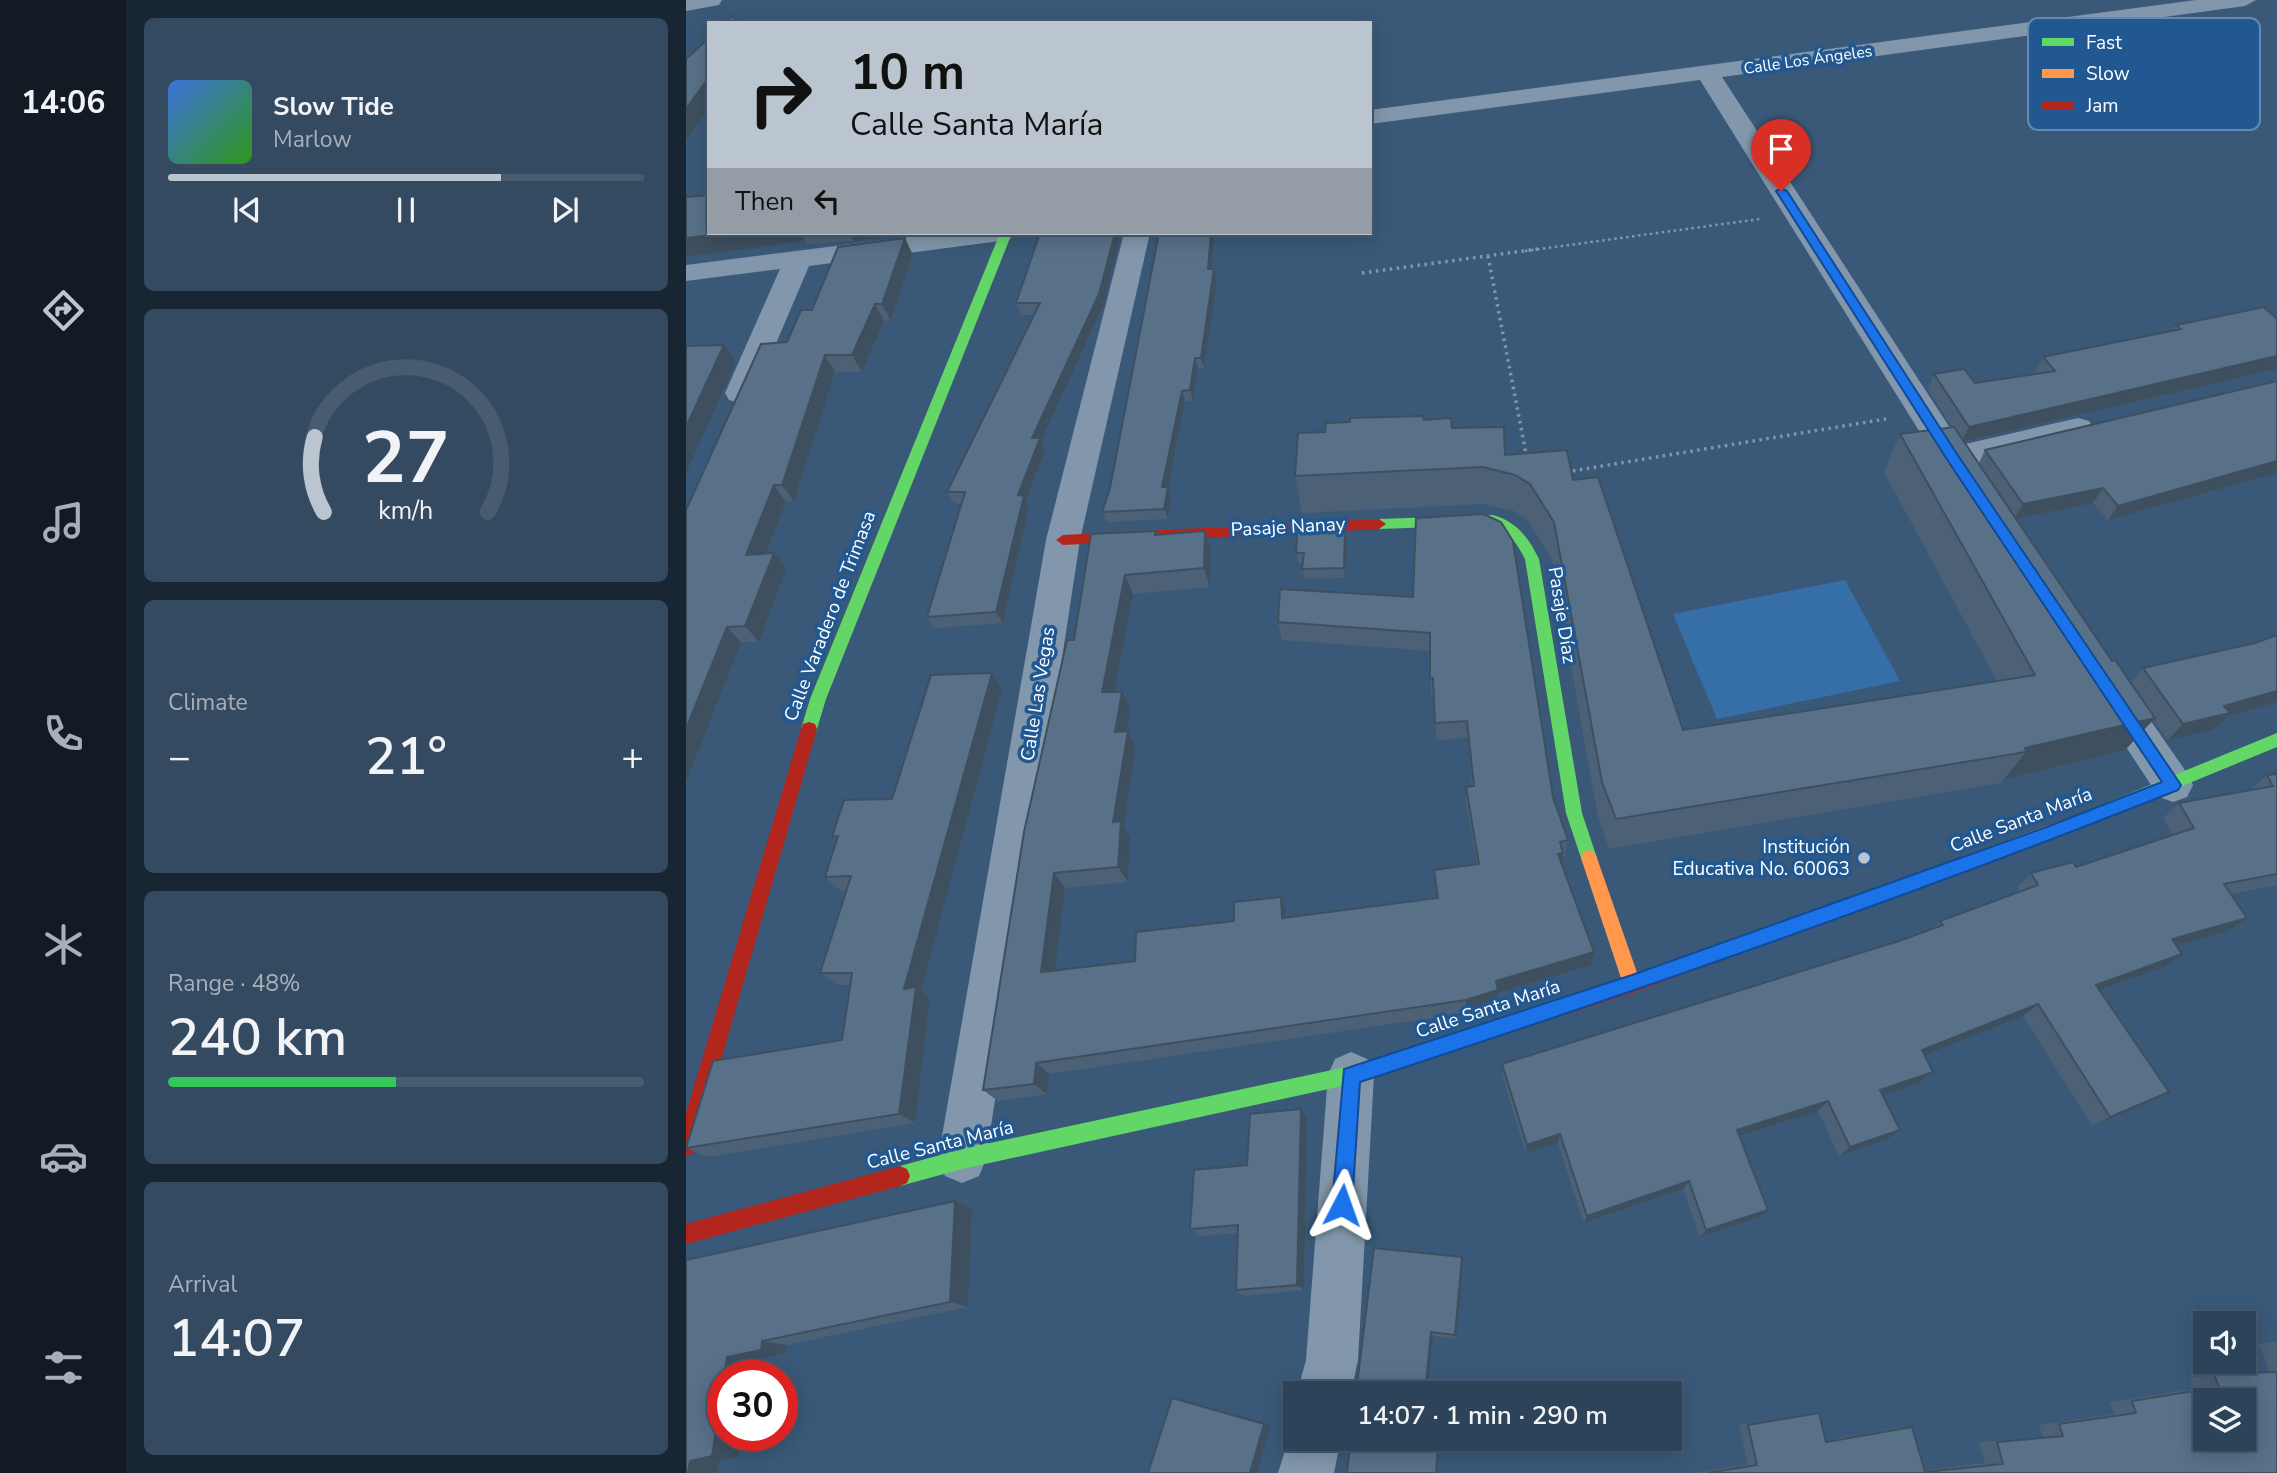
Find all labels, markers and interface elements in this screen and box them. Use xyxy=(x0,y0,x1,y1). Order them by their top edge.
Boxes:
legend xyxy=(2028,18,2260,130)
text: Fast xyxy=(2086,30,2122,56)
text: 10 m xyxy=(850,39,965,106)
street label: Calle Los Ángeles xyxy=(1742,40,1874,80)
icon: right xyxy=(735,49,826,140)
text: Slow xyxy=(2086,61,2130,87)
text: 14:06 xyxy=(21,81,105,124)
text: Slow Tide xyxy=(273,89,394,124)
text: Jam xyxy=(2085,93,2119,119)
text: Calle Santa María xyxy=(850,103,1103,146)
pin xyxy=(1751,119,1811,191)
text: Marlow xyxy=(273,124,352,155)
icon: arrive xyxy=(1762,130,1800,168)
icon: left xyxy=(808,182,846,220)
text: Then xyxy=(735,184,794,219)
icon: previous xyxy=(228,191,266,229)
icon: pause xyxy=(387,191,425,229)
icon: next xyxy=(546,191,584,229)
icon: directions xyxy=(39,286,88,335)
text: 27 xyxy=(362,408,450,508)
text: km/h xyxy=(378,493,434,527)
icon: music xyxy=(39,498,88,547)
street label: Calle Varadero de Trimasa xyxy=(778,507,882,725)
street label: Pasaje Nanay xyxy=(1230,511,1346,543)
street label: Pasaje Díaz xyxy=(1542,565,1583,665)
street label: Calle Las Vegas xyxy=(1015,625,1061,763)
text: Climate xyxy=(168,687,248,718)
icon: phone xyxy=(39,709,88,758)
text: 21° xyxy=(365,721,447,792)
text: − xyxy=(168,732,191,783)
text: + xyxy=(621,732,644,783)
street label: Calle Santa María xyxy=(1946,781,2096,859)
place label: Institución Educativa No. 60063 xyxy=(1672,834,1850,882)
marker: Institución Educativa No. 60063 xyxy=(1856,850,1872,866)
icon: climate xyxy=(39,920,88,969)
text: Range · 48% xyxy=(168,968,300,999)
street label: Calle Santa María xyxy=(1412,973,1564,1045)
text: 240 km xyxy=(168,1002,347,1073)
street label: Calle Santa María xyxy=(864,1114,1016,1176)
icon: car xyxy=(39,1132,88,1181)
position arrow xyxy=(1305,1168,1379,1242)
text: Arrival xyxy=(168,1269,237,1300)
text: 14:07 xyxy=(168,1303,305,1374)
map controls xyxy=(2193,1311,2256,1451)
button: sound xyxy=(2193,1311,2256,1374)
icon: filters xyxy=(39,1343,88,1392)
speed limit sign: 30 xyxy=(707,1360,798,1451)
button: layers xyxy=(2193,1388,2256,1451)
text: 14:07 · 1 min · 290 m xyxy=(1357,1398,1608,1433)

